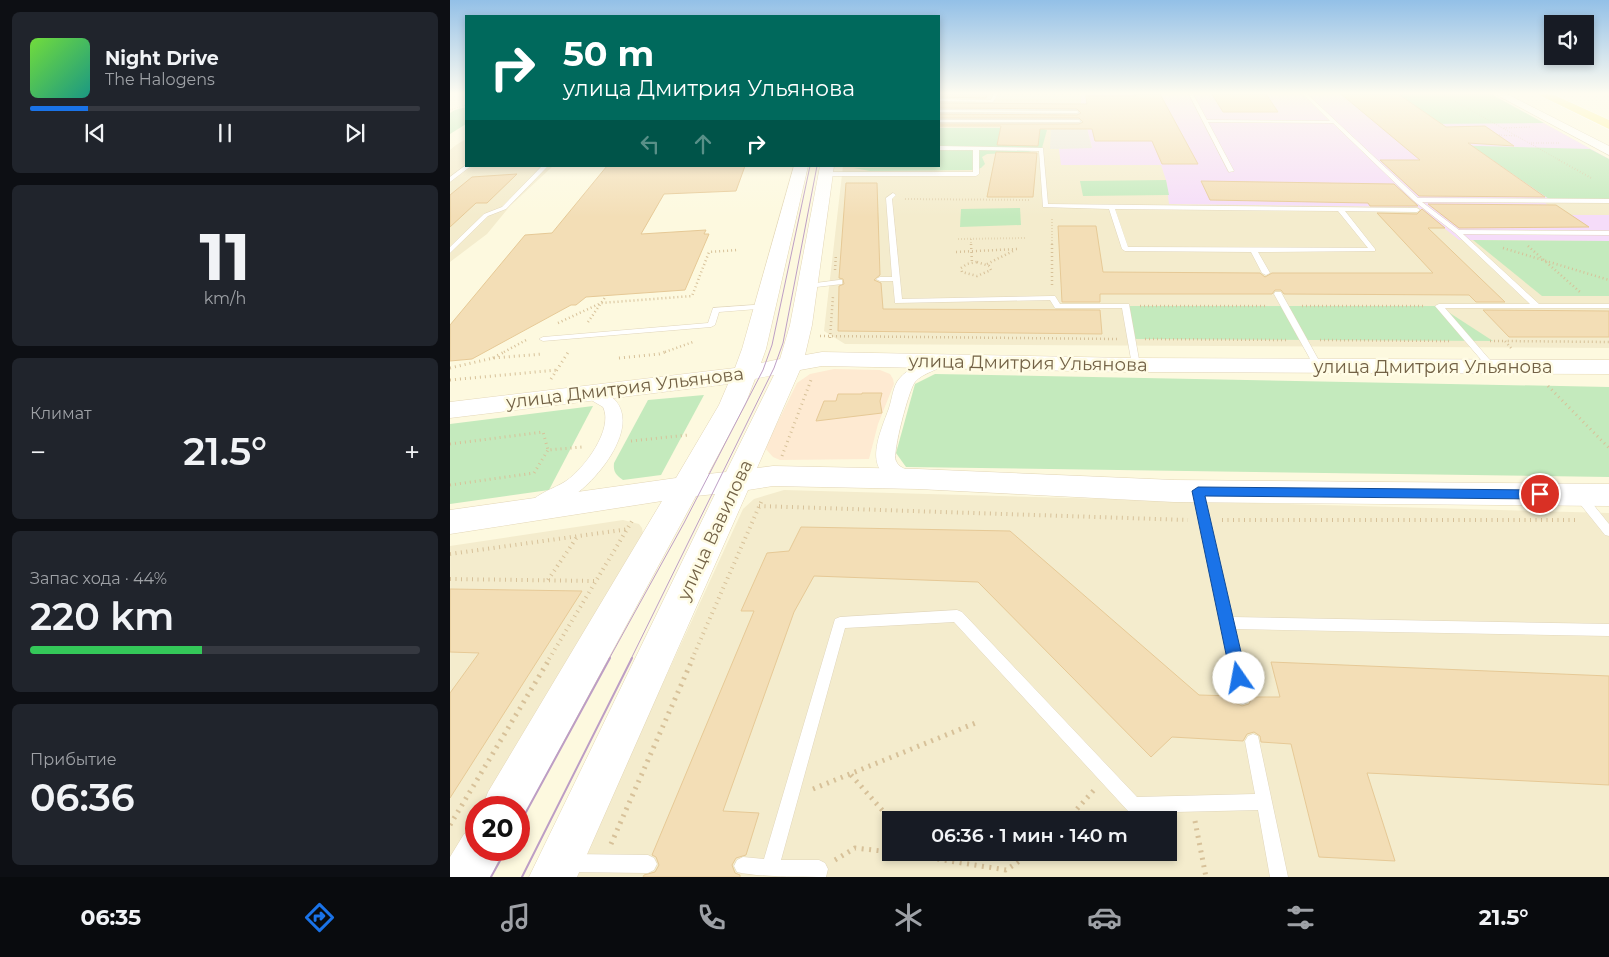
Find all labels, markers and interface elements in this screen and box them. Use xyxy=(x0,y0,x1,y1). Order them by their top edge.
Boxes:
map controls xyxy=(1544,15,1594,65)
button: sound xyxy=(1544,15,1594,65)
text: 50 m xyxy=(563,32,654,75)
icon: right xyxy=(480,35,545,100)
text: Night Drive xyxy=(105,47,219,70)
text: The Halogens xyxy=(105,70,215,89)
text: улица Дмитрия Ульянова xyxy=(563,75,855,102)
icon: previous xyxy=(81,119,109,147)
icon: pause xyxy=(211,119,239,147)
icon: next xyxy=(341,119,369,147)
icon: left xyxy=(636,130,664,158)
icon: ahead xyxy=(689,130,717,158)
icon: right xyxy=(742,130,770,158)
text: 11 xyxy=(200,217,250,296)
text: km/h xyxy=(204,289,246,308)
street label: улица Дмитрия Ульянова xyxy=(907,350,1148,376)
street label: улица Дмитрия Ульянова xyxy=(1312,356,1553,378)
street label: улица Дмитрия Ульянова xyxy=(504,363,745,414)
text: Климат xyxy=(30,404,92,423)
text: 21.5° xyxy=(183,428,267,475)
text: − xyxy=(30,435,46,469)
text: + xyxy=(404,435,420,469)
street label: улица Вавилова xyxy=(672,456,757,605)
pin xyxy=(1519,473,1561,515)
icon: arrive xyxy=(1526,480,1554,508)
text: Запас хода · 44% xyxy=(30,569,167,588)
text: 220 km xyxy=(30,593,174,640)
position arrow xyxy=(1212,651,1264,703)
text: Прибытие xyxy=(30,750,117,769)
text: 06:36 xyxy=(30,774,135,821)
speed limit sign: 20 xyxy=(465,796,530,861)
text: 06:36 · 1 мин · 140 m xyxy=(931,824,1128,847)
icon: directions xyxy=(302,900,337,935)
icon: music xyxy=(498,900,533,935)
icon: phone xyxy=(694,900,729,935)
icon: climate xyxy=(891,900,926,935)
icon: car xyxy=(1087,900,1122,935)
icon: filters xyxy=(1283,900,1318,935)
text: 06:35 xyxy=(81,904,141,931)
text: 21.5° xyxy=(1479,904,1528,931)

